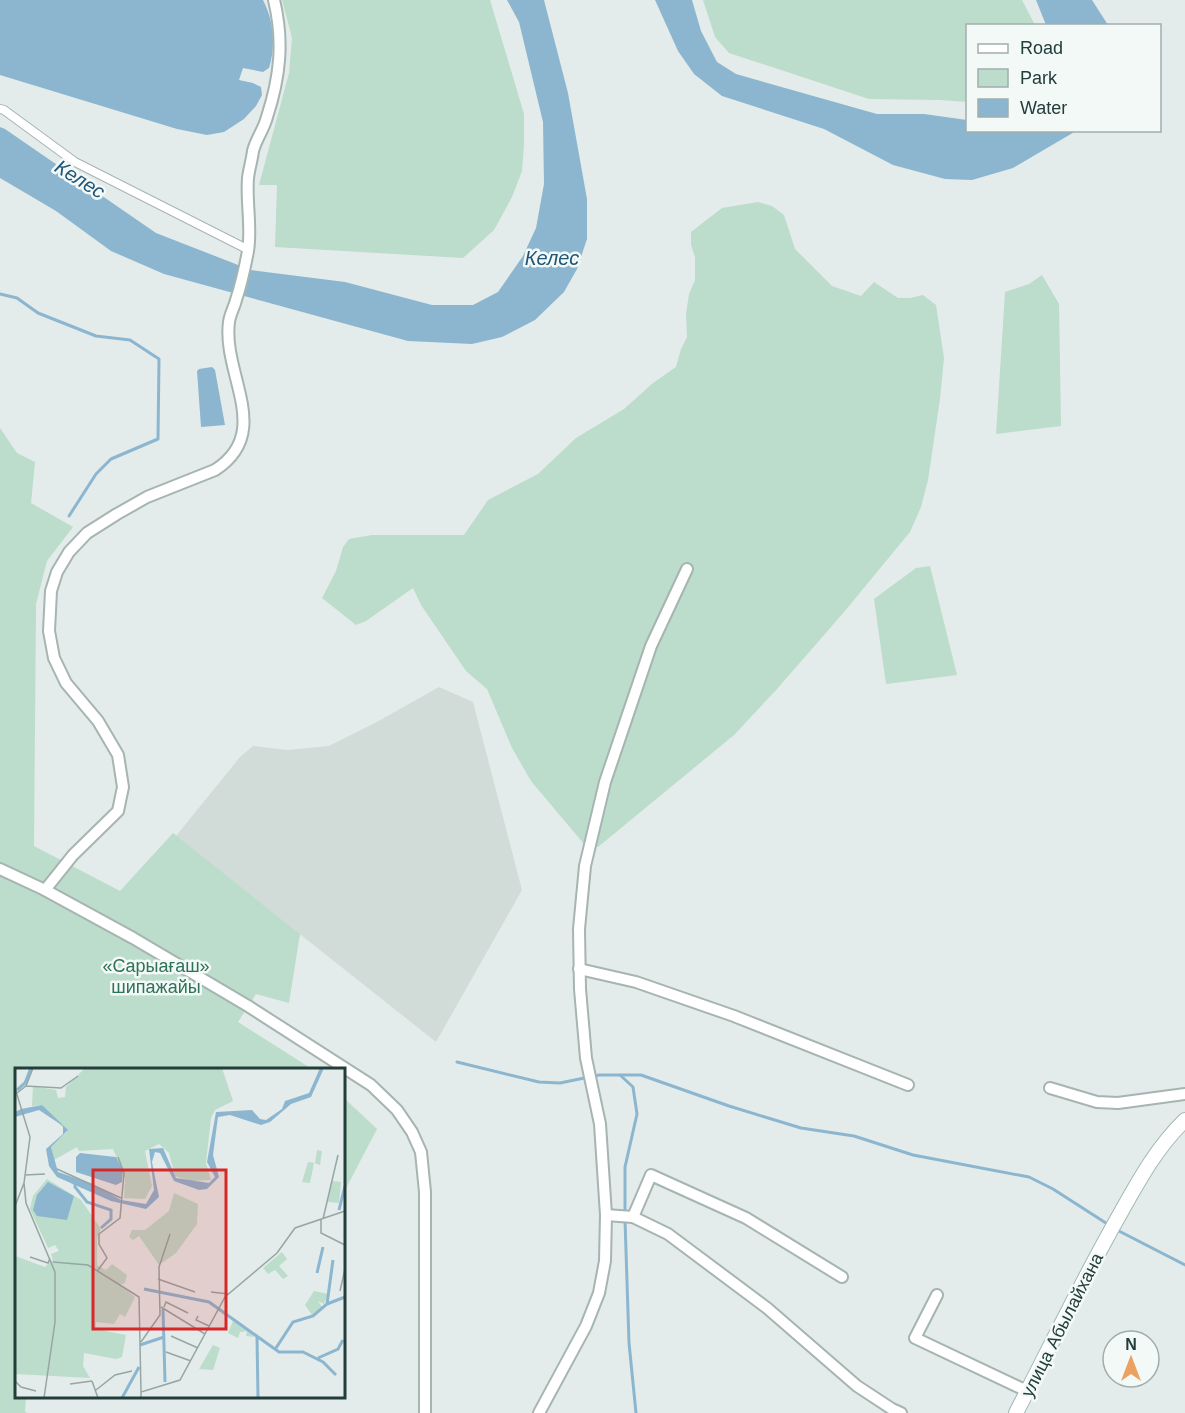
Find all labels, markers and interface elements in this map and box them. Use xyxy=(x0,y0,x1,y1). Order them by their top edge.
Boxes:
legend xyxy=(966,24,1161,132)
text: Road xyxy=(1020,38,1063,58)
text: Park xyxy=(1020,68,1058,88)
text: Water xyxy=(1020,98,1067,118)
water label: Келес xyxy=(51,155,109,203)
water label: Келес xyxy=(525,247,579,269)
park label: «Сарыағаш» шипажайы xyxy=(102,956,210,997)
inset map xyxy=(15,1068,345,1398)
street label: улица Абылайхана xyxy=(1017,1249,1107,1400)
north arrow xyxy=(1101,1329,1161,1389)
text: N xyxy=(1125,1336,1137,1353)

